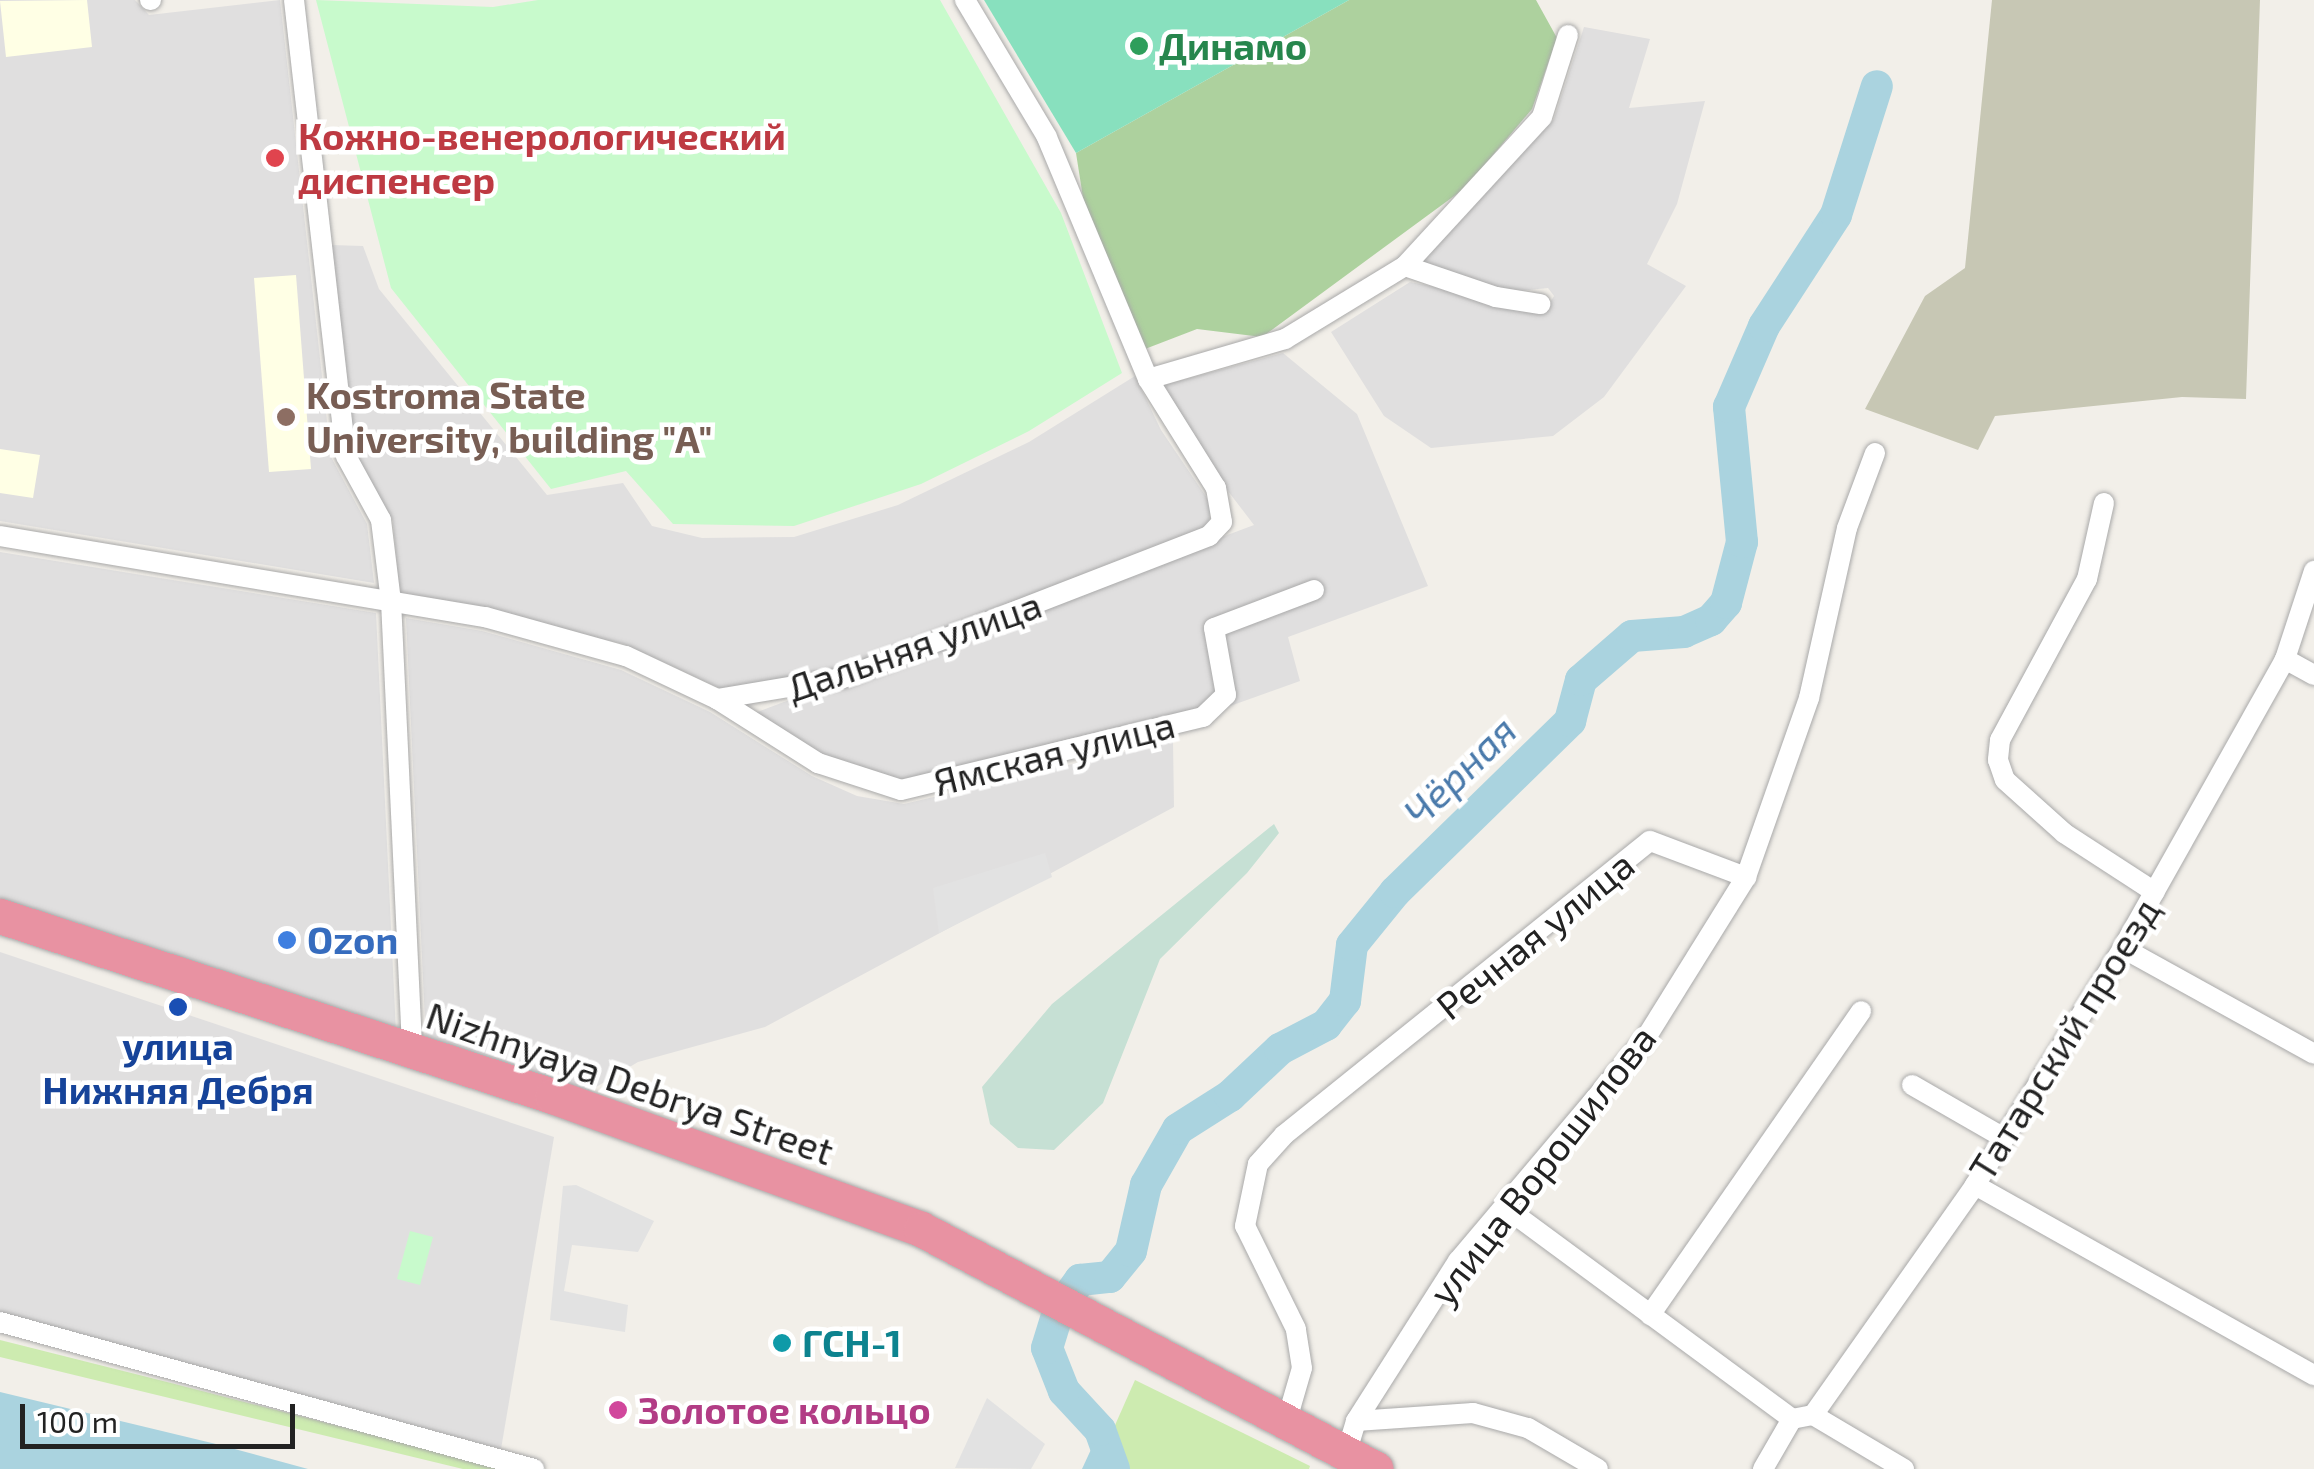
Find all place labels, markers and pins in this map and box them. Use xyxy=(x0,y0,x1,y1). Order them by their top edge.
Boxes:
place label: Динамо xyxy=(1159,23,1307,69)
marker: Динамо xyxy=(1128,35,1150,57)
place label: Кожно-венерологический диспенсер xyxy=(298,113,786,202)
marker: Кожно-венерологический диспенсер xyxy=(262,145,288,171)
place label: Kostroma State University, building "A" xyxy=(306,372,713,462)
marker: Kostroma State University, building "A" xyxy=(275,406,297,428)
place label: Ozon xyxy=(307,917,398,963)
marker: Ozon xyxy=(276,929,298,951)
marker: улица Нижняя Дебря xyxy=(167,996,189,1018)
place label: улица Нижняя Дебря xyxy=(42,1023,314,1112)
place label: ГСН-1 xyxy=(802,1320,902,1366)
marker: ГСН-1 xyxy=(771,1332,793,1354)
place label: Золотое кольцо xyxy=(638,1387,931,1433)
marker: Золотое кольцо xyxy=(607,1399,629,1421)

